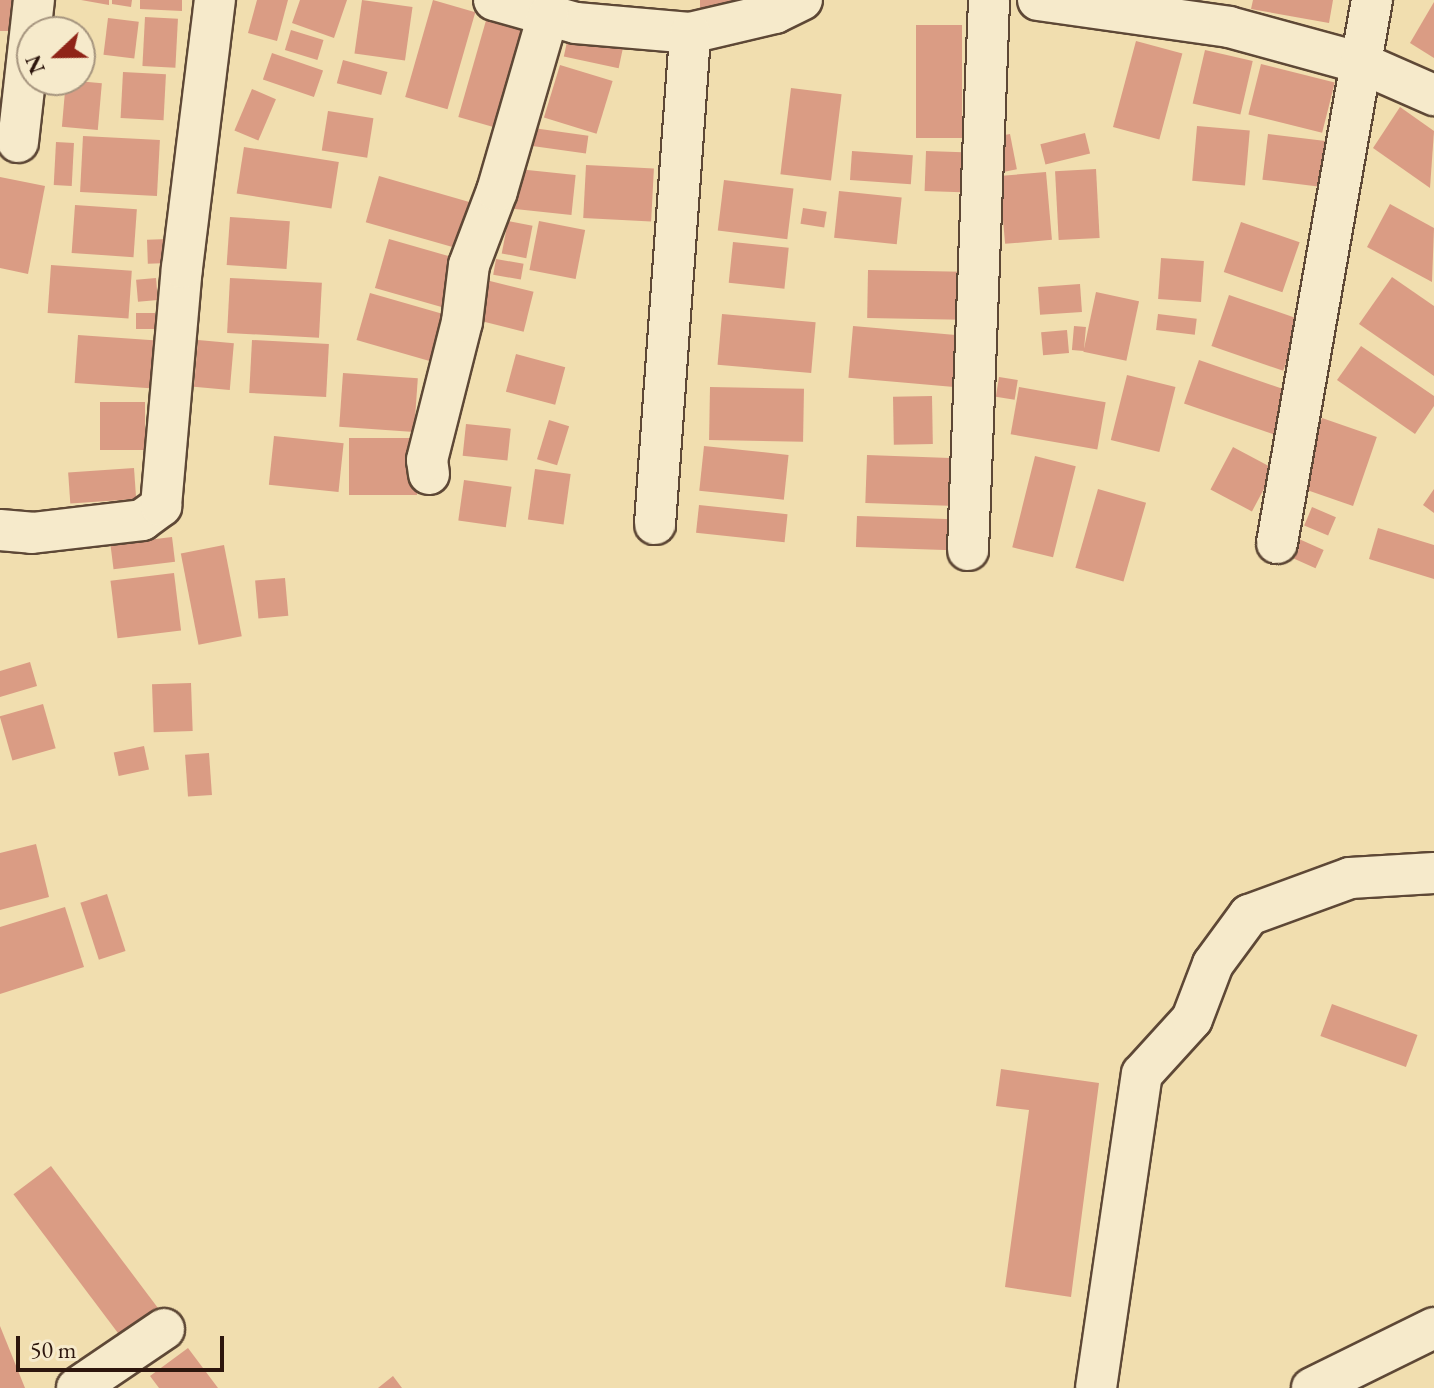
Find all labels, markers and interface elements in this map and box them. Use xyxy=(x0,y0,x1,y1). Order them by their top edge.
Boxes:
north arrow xyxy=(16,16,96,96)
text: N xyxy=(18,51,52,78)
scale bar xyxy=(20,1320,228,1370)
text: 50 m xyxy=(30,1334,77,1365)

